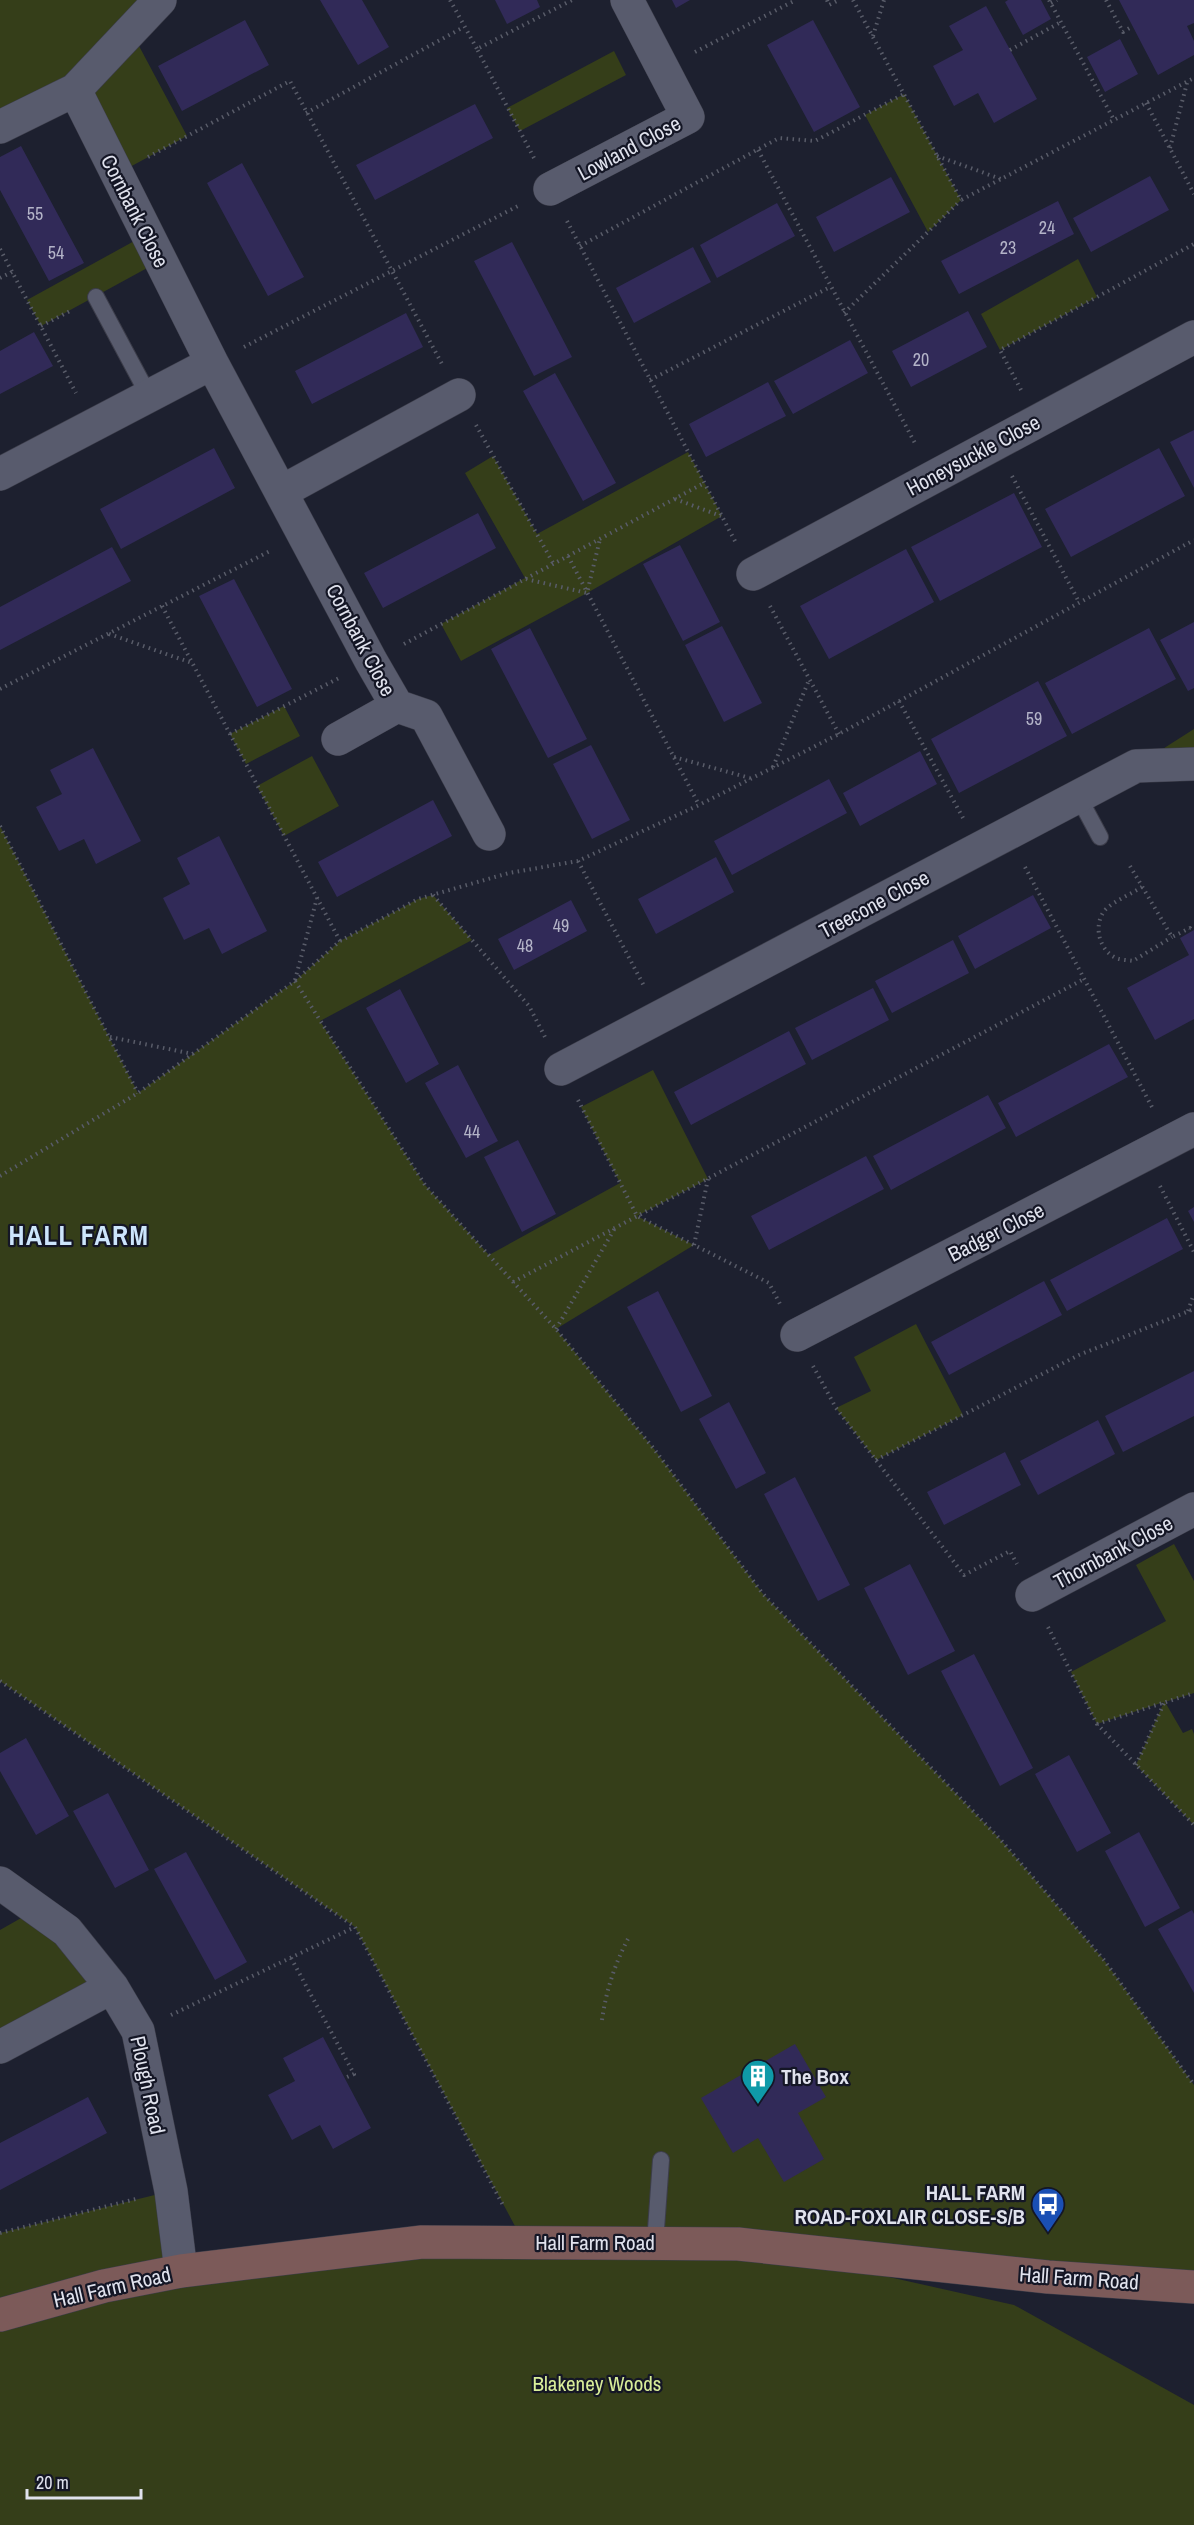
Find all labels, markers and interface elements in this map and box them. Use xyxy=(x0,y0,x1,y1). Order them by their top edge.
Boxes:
street label: Lowland Close xyxy=(572,109,686,187)
street label: Cornbank Close xyxy=(94,149,176,273)
house number: 55 xyxy=(27,201,43,226)
house number: 24 xyxy=(1039,215,1055,240)
house number: 23 xyxy=(1000,235,1016,260)
house number: 54 xyxy=(48,240,64,265)
house number: 20 xyxy=(913,347,929,372)
street label: Honeysuckle Close xyxy=(901,408,1045,502)
street label: Cornbank Close xyxy=(319,579,403,701)
house number: 59 xyxy=(1026,706,1042,731)
street label: Treecone Close xyxy=(814,863,934,945)
house number: 49 xyxy=(553,913,569,938)
house number: 48 xyxy=(517,933,533,958)
house number: 44 xyxy=(464,1119,480,1144)
street label: Badger Close xyxy=(943,1195,1049,1269)
district label: HALL FARM xyxy=(8,1217,150,1253)
street label: Thornbank Close xyxy=(1048,1508,1178,1596)
street label: Plough Road xyxy=(123,2033,173,2137)
building icon: The Box xyxy=(740,2058,776,2105)
place label: The Box xyxy=(781,2062,849,2091)
place label: HALL FARM ROAD-FOXLAIR CLOSE-S/B xyxy=(794,2178,1025,2231)
bus stop icon: HALL FARM ROAD-FOXLAIR CLOSE-S/B xyxy=(1030,2186,1066,2233)
street label: Hall Farm Road xyxy=(535,2228,655,2257)
street label: Hall Farm Road xyxy=(50,2259,174,2315)
street label: Hall Farm Road xyxy=(1018,2259,1140,2297)
park label: Blakeney Woods xyxy=(533,2369,661,2398)
scale bar xyxy=(27,2462,141,2500)
text: 20 m xyxy=(36,2470,69,2495)

